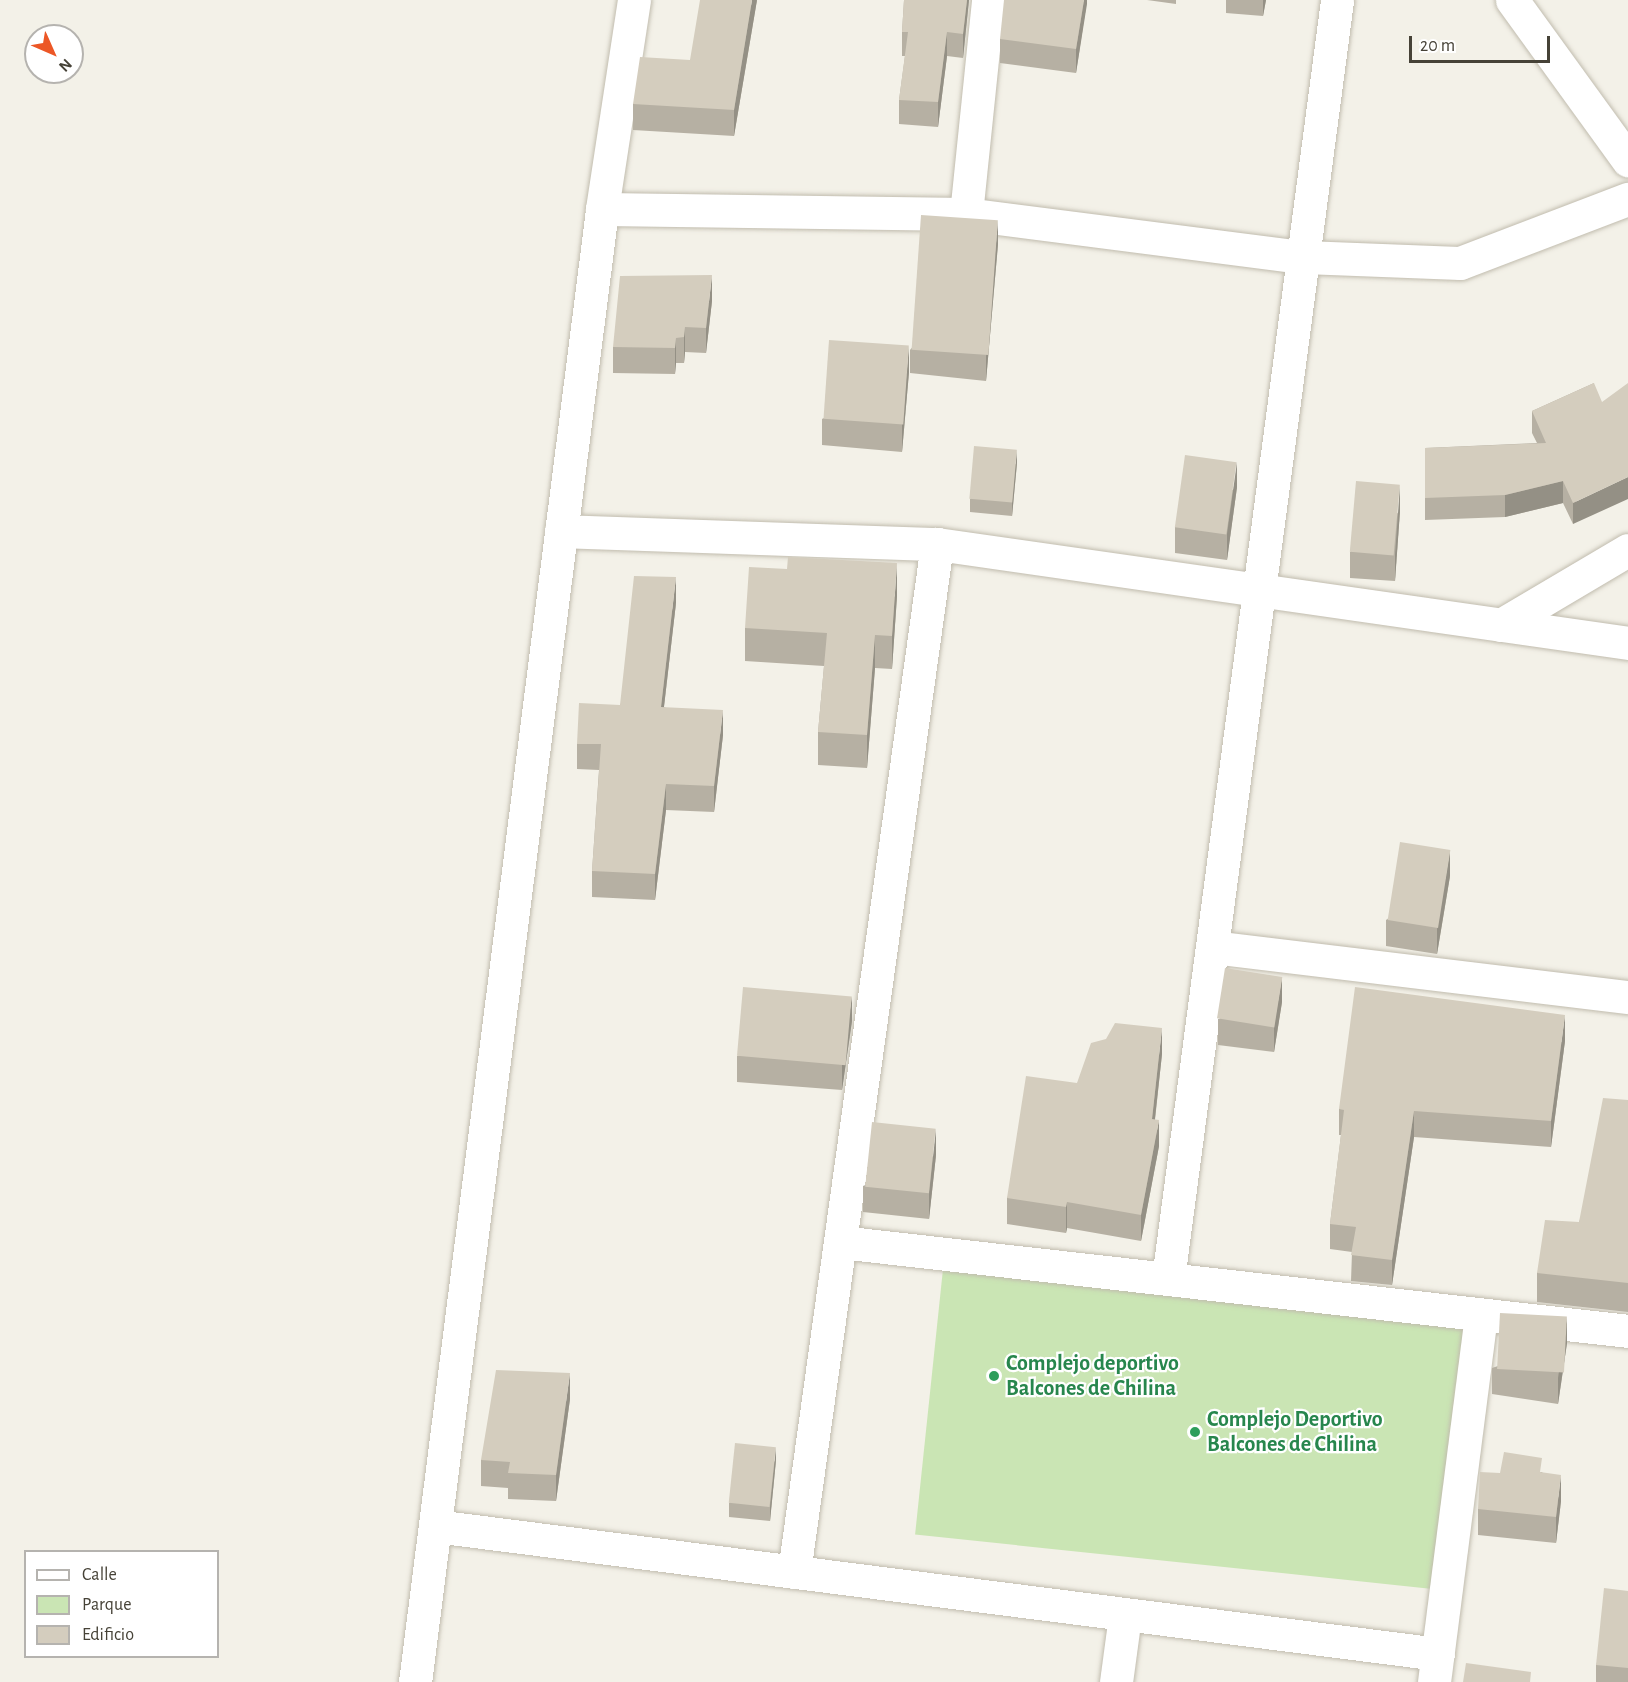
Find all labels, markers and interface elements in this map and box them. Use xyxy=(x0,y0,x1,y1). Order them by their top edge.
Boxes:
north arrow xyxy=(24,24,84,84)
scale bar xyxy=(1412,24,1553,62)
text: 20 m xyxy=(1420,37,1455,55)
text: N xyxy=(56,56,75,75)
place label: Complejo deportivo Balcones de Chilina xyxy=(1006,1350,1179,1402)
marker: Complejo deportivo Balcones de Chilina xyxy=(987,1369,1001,1383)
place label: Complejo Deportivo Balcones de Chilina xyxy=(1207,1406,1383,1458)
marker: Complejo Deportivo Balcones de Chilina xyxy=(1188,1425,1202,1439)
legend xyxy=(24,1550,219,1658)
text: Calle xyxy=(82,1566,117,1584)
text: Parque xyxy=(82,1596,131,1614)
text: Edificio xyxy=(82,1626,134,1644)

